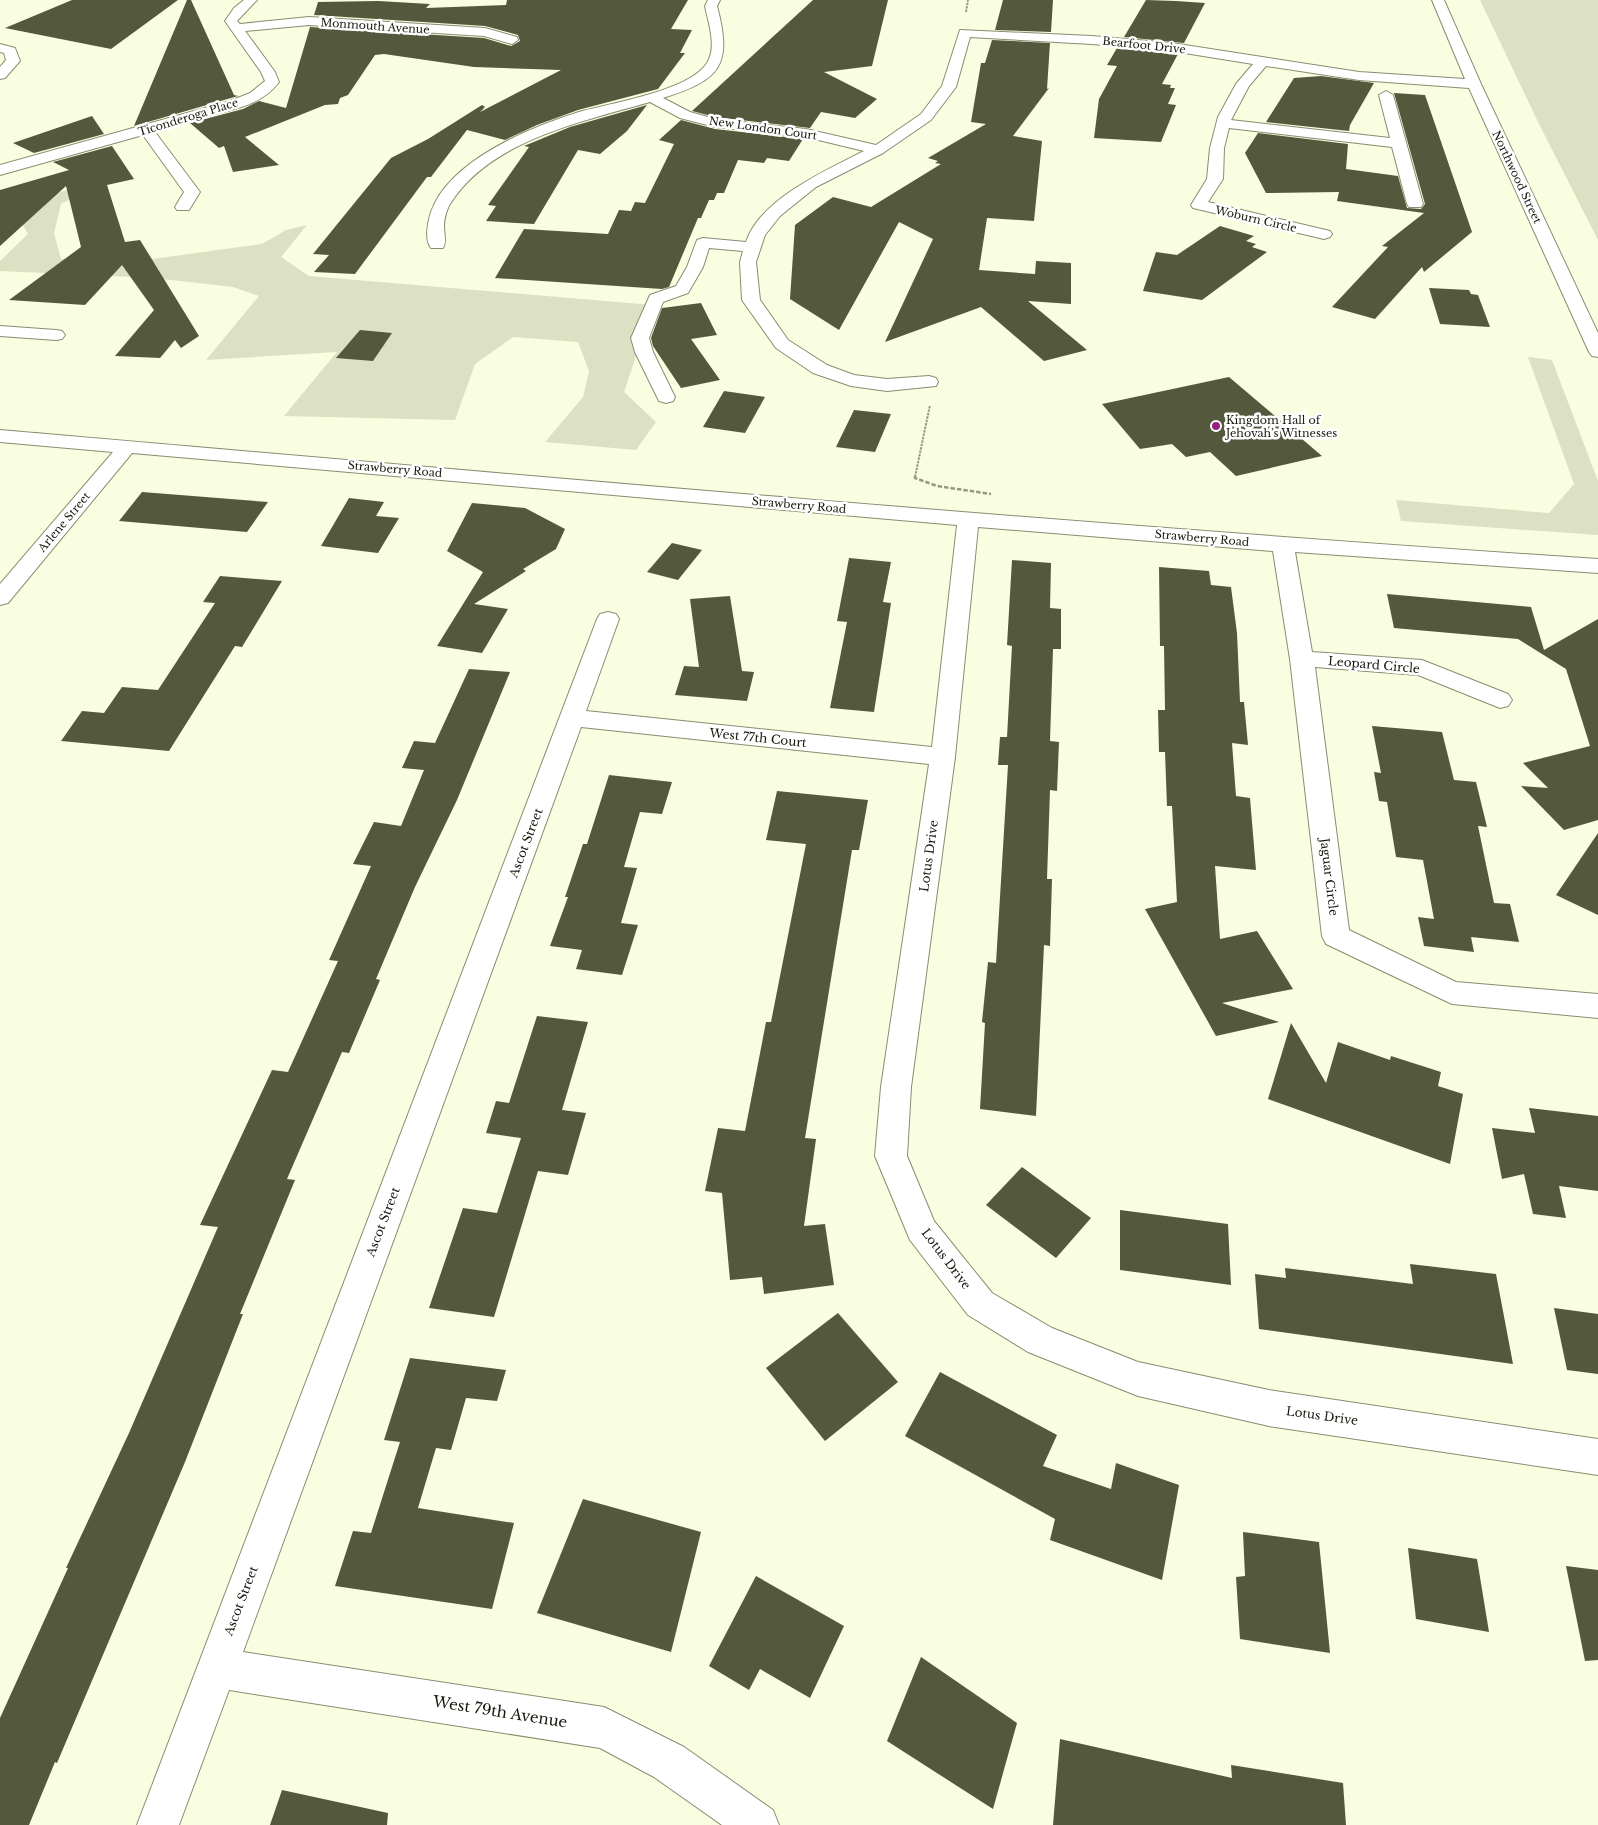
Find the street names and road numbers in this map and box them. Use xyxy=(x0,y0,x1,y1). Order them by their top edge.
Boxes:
street label: Monmouth Avenue xyxy=(320,15,430,37)
street label: Bearfoot Drive xyxy=(1102,34,1186,56)
street label: Ticonderoga Place xyxy=(136,95,240,139)
street label: New London Court xyxy=(708,113,819,143)
street label: Northwood Street xyxy=(1489,128,1545,226)
street label: Woburn Circle xyxy=(1213,203,1298,235)
street label: Strawberry Road xyxy=(347,458,443,480)
street label: Arlene Street xyxy=(34,489,94,556)
street label: Strawberry Road xyxy=(751,494,847,516)
street label: Strawberry Road xyxy=(1154,527,1250,549)
street label: Leopard Circle xyxy=(1328,653,1421,676)
street label: West 77th Court xyxy=(708,725,808,750)
street label: Ascot Street xyxy=(505,806,546,881)
street label: Lotus Drive xyxy=(916,819,941,893)
street label: Jaguar Circle xyxy=(1317,835,1342,917)
street label: Ascot Street xyxy=(362,1185,403,1260)
street label: Lotus Drive xyxy=(919,1225,974,1292)
street label: Lotus Drive xyxy=(1285,1403,1359,1428)
street label: Ascot Street xyxy=(220,1564,261,1639)
street label: West 79th Avenue xyxy=(431,1691,569,1732)

